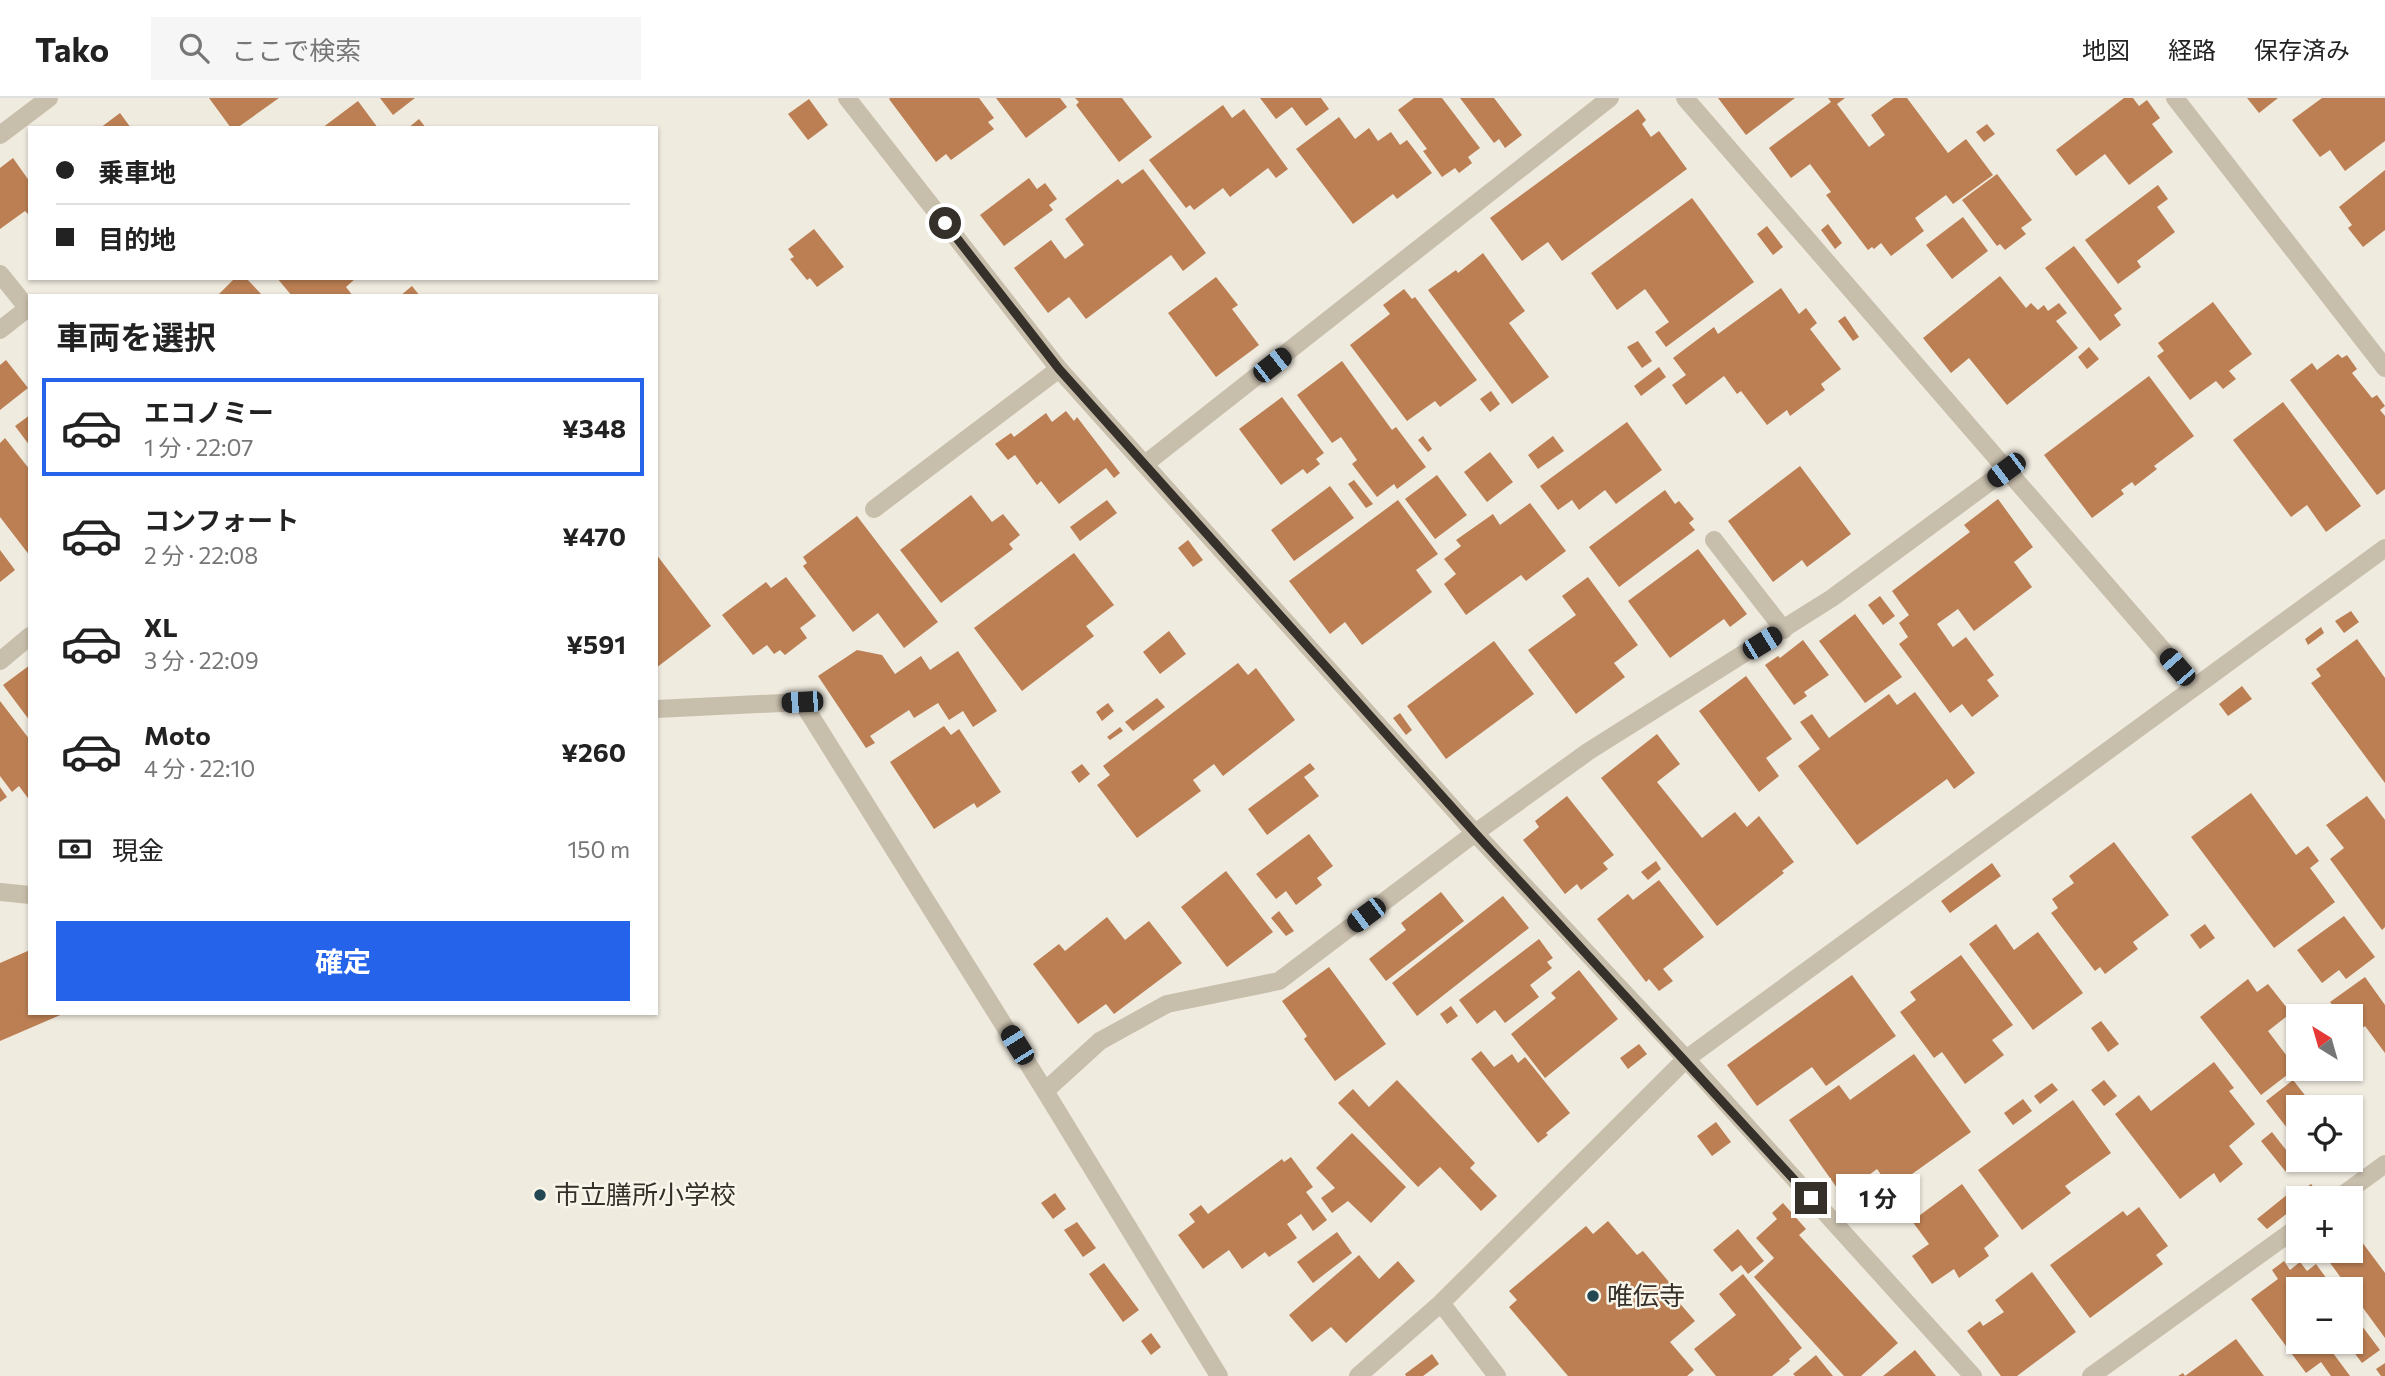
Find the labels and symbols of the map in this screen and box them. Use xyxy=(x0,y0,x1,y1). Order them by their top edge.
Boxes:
route start xyxy=(929,207,961,239)
car xyxy=(1249,344,1296,386)
car xyxy=(1983,449,2030,491)
car xyxy=(1739,623,1786,663)
car xyxy=(2156,644,2199,690)
car xyxy=(781,690,824,714)
car xyxy=(1343,894,1390,936)
north arrow xyxy=(2286,1004,2362,1082)
car xyxy=(997,1022,1038,1068)
callout: 1 分 xyxy=(1836,1174,1920,1222)
place label: 市立膳所小学校 xyxy=(554,1178,736,1209)
route end xyxy=(1795,1182,1827,1214)
marker: 市立膳所小学校 xyxy=(532,1187,548,1203)
place label: 唯伝寺 xyxy=(1607,1279,1685,1310)
marker: 唯伝寺 xyxy=(1585,1288,1601,1304)

